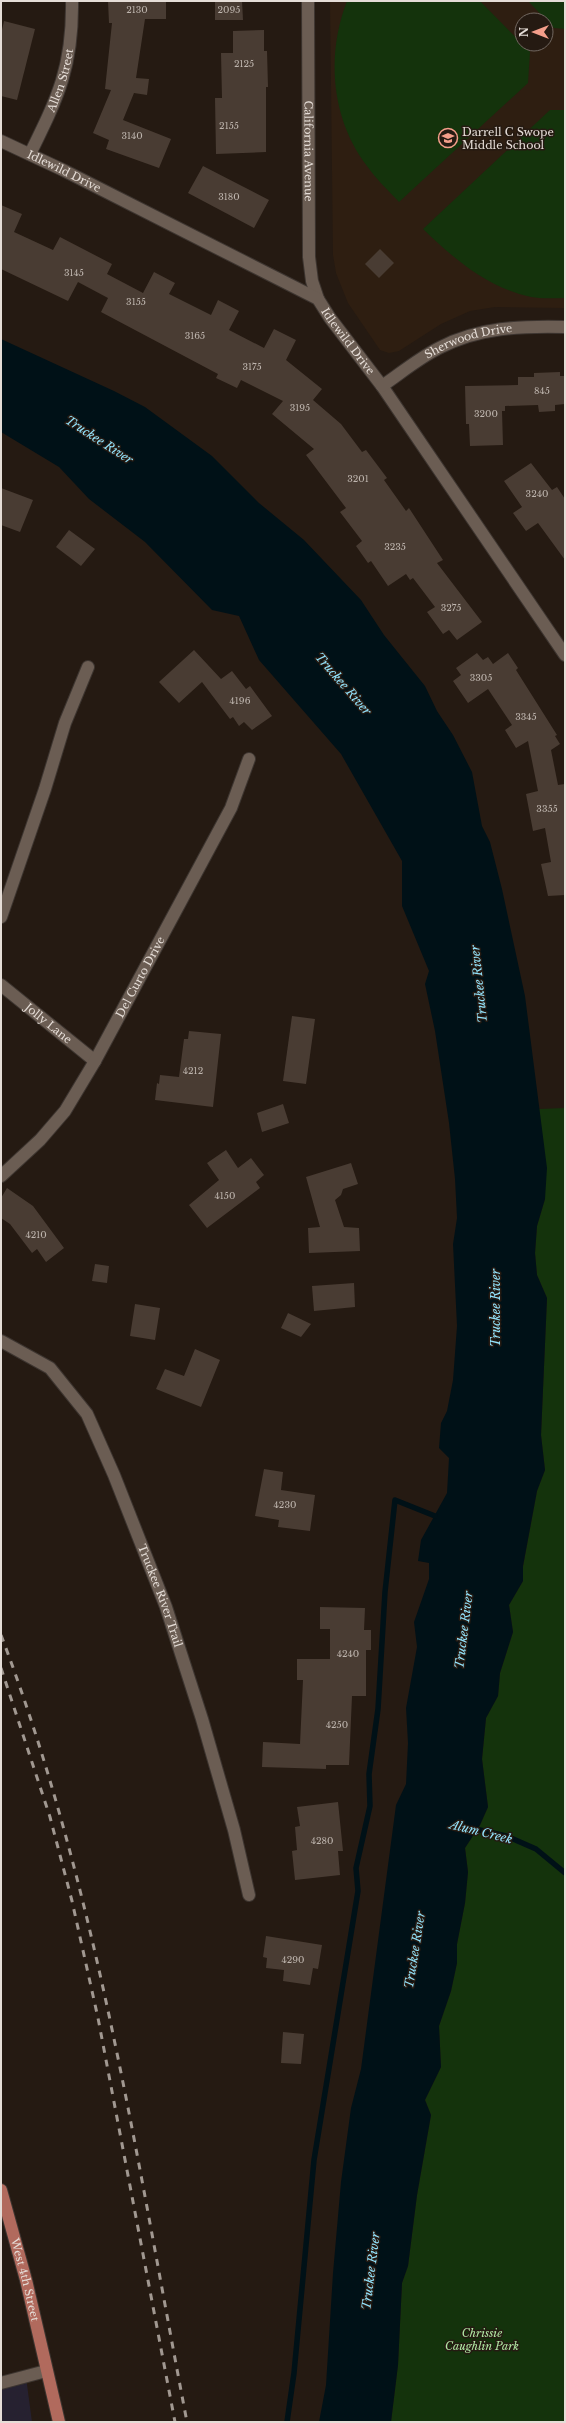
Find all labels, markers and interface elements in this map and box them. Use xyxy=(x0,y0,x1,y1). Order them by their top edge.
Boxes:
house number: 2130 xyxy=(126,4,148,15)
house number: 2095 xyxy=(218,4,240,15)
north arrow xyxy=(514,12,554,52)
text: N xyxy=(517,26,531,37)
street label: Allen Street xyxy=(43,47,76,115)
house number: 2125 xyxy=(234,58,254,69)
street label: California Avenue xyxy=(301,100,316,202)
house number: 2155 xyxy=(219,120,239,131)
place label: Darrell C Swope Middle School xyxy=(462,125,554,152)
school or university icon: Darrell C Swope Middle School xyxy=(437,127,459,149)
house number: 3140 xyxy=(121,130,143,141)
street label: Idlewild Drive xyxy=(25,147,103,195)
house number: 3180 xyxy=(218,191,240,202)
house number: 3145 xyxy=(64,267,84,278)
house number: 3155 xyxy=(126,296,146,307)
street label: Idlewild Drive xyxy=(318,305,378,377)
street label: Sherwood Drive xyxy=(422,321,513,362)
house number: 3165 xyxy=(185,330,205,341)
house number: 3175 xyxy=(242,361,262,372)
house number: 845 xyxy=(534,385,550,396)
house number: 3195 xyxy=(290,402,310,413)
house number: 3200 xyxy=(474,408,498,419)
water label: Truckee River xyxy=(63,412,136,467)
house number: 3201 xyxy=(347,473,369,484)
house number: 3240 xyxy=(526,488,548,499)
house number: 3235 xyxy=(384,541,406,552)
house number: 3275 xyxy=(441,602,461,613)
water label: Truckee River xyxy=(312,649,375,718)
house number: 3305 xyxy=(470,672,492,683)
house number: 4196 xyxy=(230,695,251,706)
house number: 3345 xyxy=(515,711,537,722)
house number: 3355 xyxy=(536,803,558,814)
street label: Del Curto Drive xyxy=(113,934,168,1020)
water label: Truckee River xyxy=(467,944,490,1024)
street label: Jolly Lane xyxy=(21,999,75,1046)
house number: 4212 xyxy=(183,1065,203,1076)
house number: 4150 xyxy=(215,1190,235,1201)
house number: 4210 xyxy=(25,1229,47,1240)
water label: Truckee River xyxy=(488,1269,503,1347)
house number: 4230 xyxy=(274,1499,296,1510)
street label: Truckee River Trail xyxy=(135,1542,186,1649)
water label: Truckee River xyxy=(451,1590,476,1670)
house number: 4240 xyxy=(337,1648,359,1659)
house number: 4250 xyxy=(326,1719,348,1730)
water label: Alum Creek xyxy=(446,1816,514,1847)
house number: 4280 xyxy=(311,1835,333,1846)
water label: Truckee River xyxy=(401,1910,428,1990)
house number: 4290 xyxy=(281,1954,305,1965)
water label: Truckee River xyxy=(358,2231,383,2311)
street label: West 4th Street xyxy=(7,2236,43,2324)
park label: Chrissie Caughlin Park xyxy=(445,2326,519,2353)

